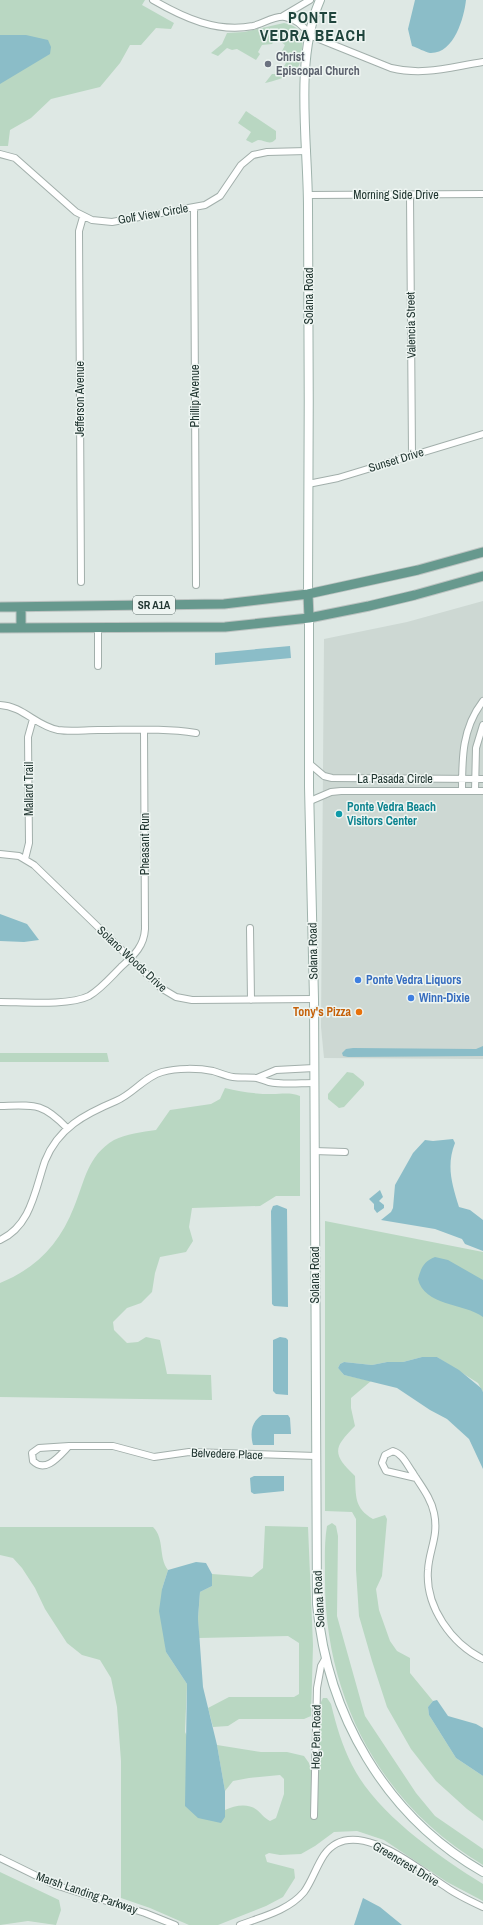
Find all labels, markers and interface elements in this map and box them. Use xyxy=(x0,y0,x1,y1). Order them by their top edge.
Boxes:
district label: PONTE VEDRA BEACH xyxy=(260,6,366,46)
place label: Christ Episcopal Church xyxy=(276,49,360,79)
marker: Christ Episcopal Church xyxy=(263,59,273,69)
street label: Morning Side Drive xyxy=(353,187,439,203)
street label: Golf View Circle xyxy=(117,200,189,228)
street label: Solana Road xyxy=(301,268,317,324)
street label: Valencia Street xyxy=(402,291,420,358)
street label: Jefferson Avenue xyxy=(72,361,88,437)
street label: Phillip Avenue xyxy=(187,365,203,427)
street label: Sunset Drive xyxy=(366,444,426,476)
road number: SR A1A xyxy=(133,596,175,614)
street label: Mallard Trail xyxy=(21,762,37,816)
street label: La Pasada Circle xyxy=(357,771,433,787)
place label: Ponte Vedra Beach Visitors Center xyxy=(347,799,436,829)
marker: Ponte Vedra Beach Visitors Center xyxy=(334,809,344,819)
street label: Pheasant Run xyxy=(137,813,153,875)
street label: Solano Woods Drive xyxy=(94,922,170,996)
street label: Solana Road xyxy=(305,922,321,980)
place label: Ponte Vedra Liquors xyxy=(366,972,462,988)
marker: Ponte Vedra Liquors xyxy=(353,975,363,985)
place label: Winn-Dixie xyxy=(419,990,470,1006)
marker: Winn-Dixie xyxy=(406,993,416,1003)
place label: Tony's Pizza xyxy=(293,1004,352,1020)
marker: Tony's Pizza xyxy=(354,1007,364,1017)
street label: Solana Road xyxy=(307,1247,323,1303)
street label: Belvedere Place xyxy=(191,1445,263,1463)
street label: Solana Road xyxy=(310,1570,328,1628)
street label: Hog Pen Road xyxy=(307,1705,325,1769)
street label: Greencrest Drive xyxy=(370,1838,442,1890)
street label: Marsh Landing Parkway xyxy=(34,1868,140,1918)

